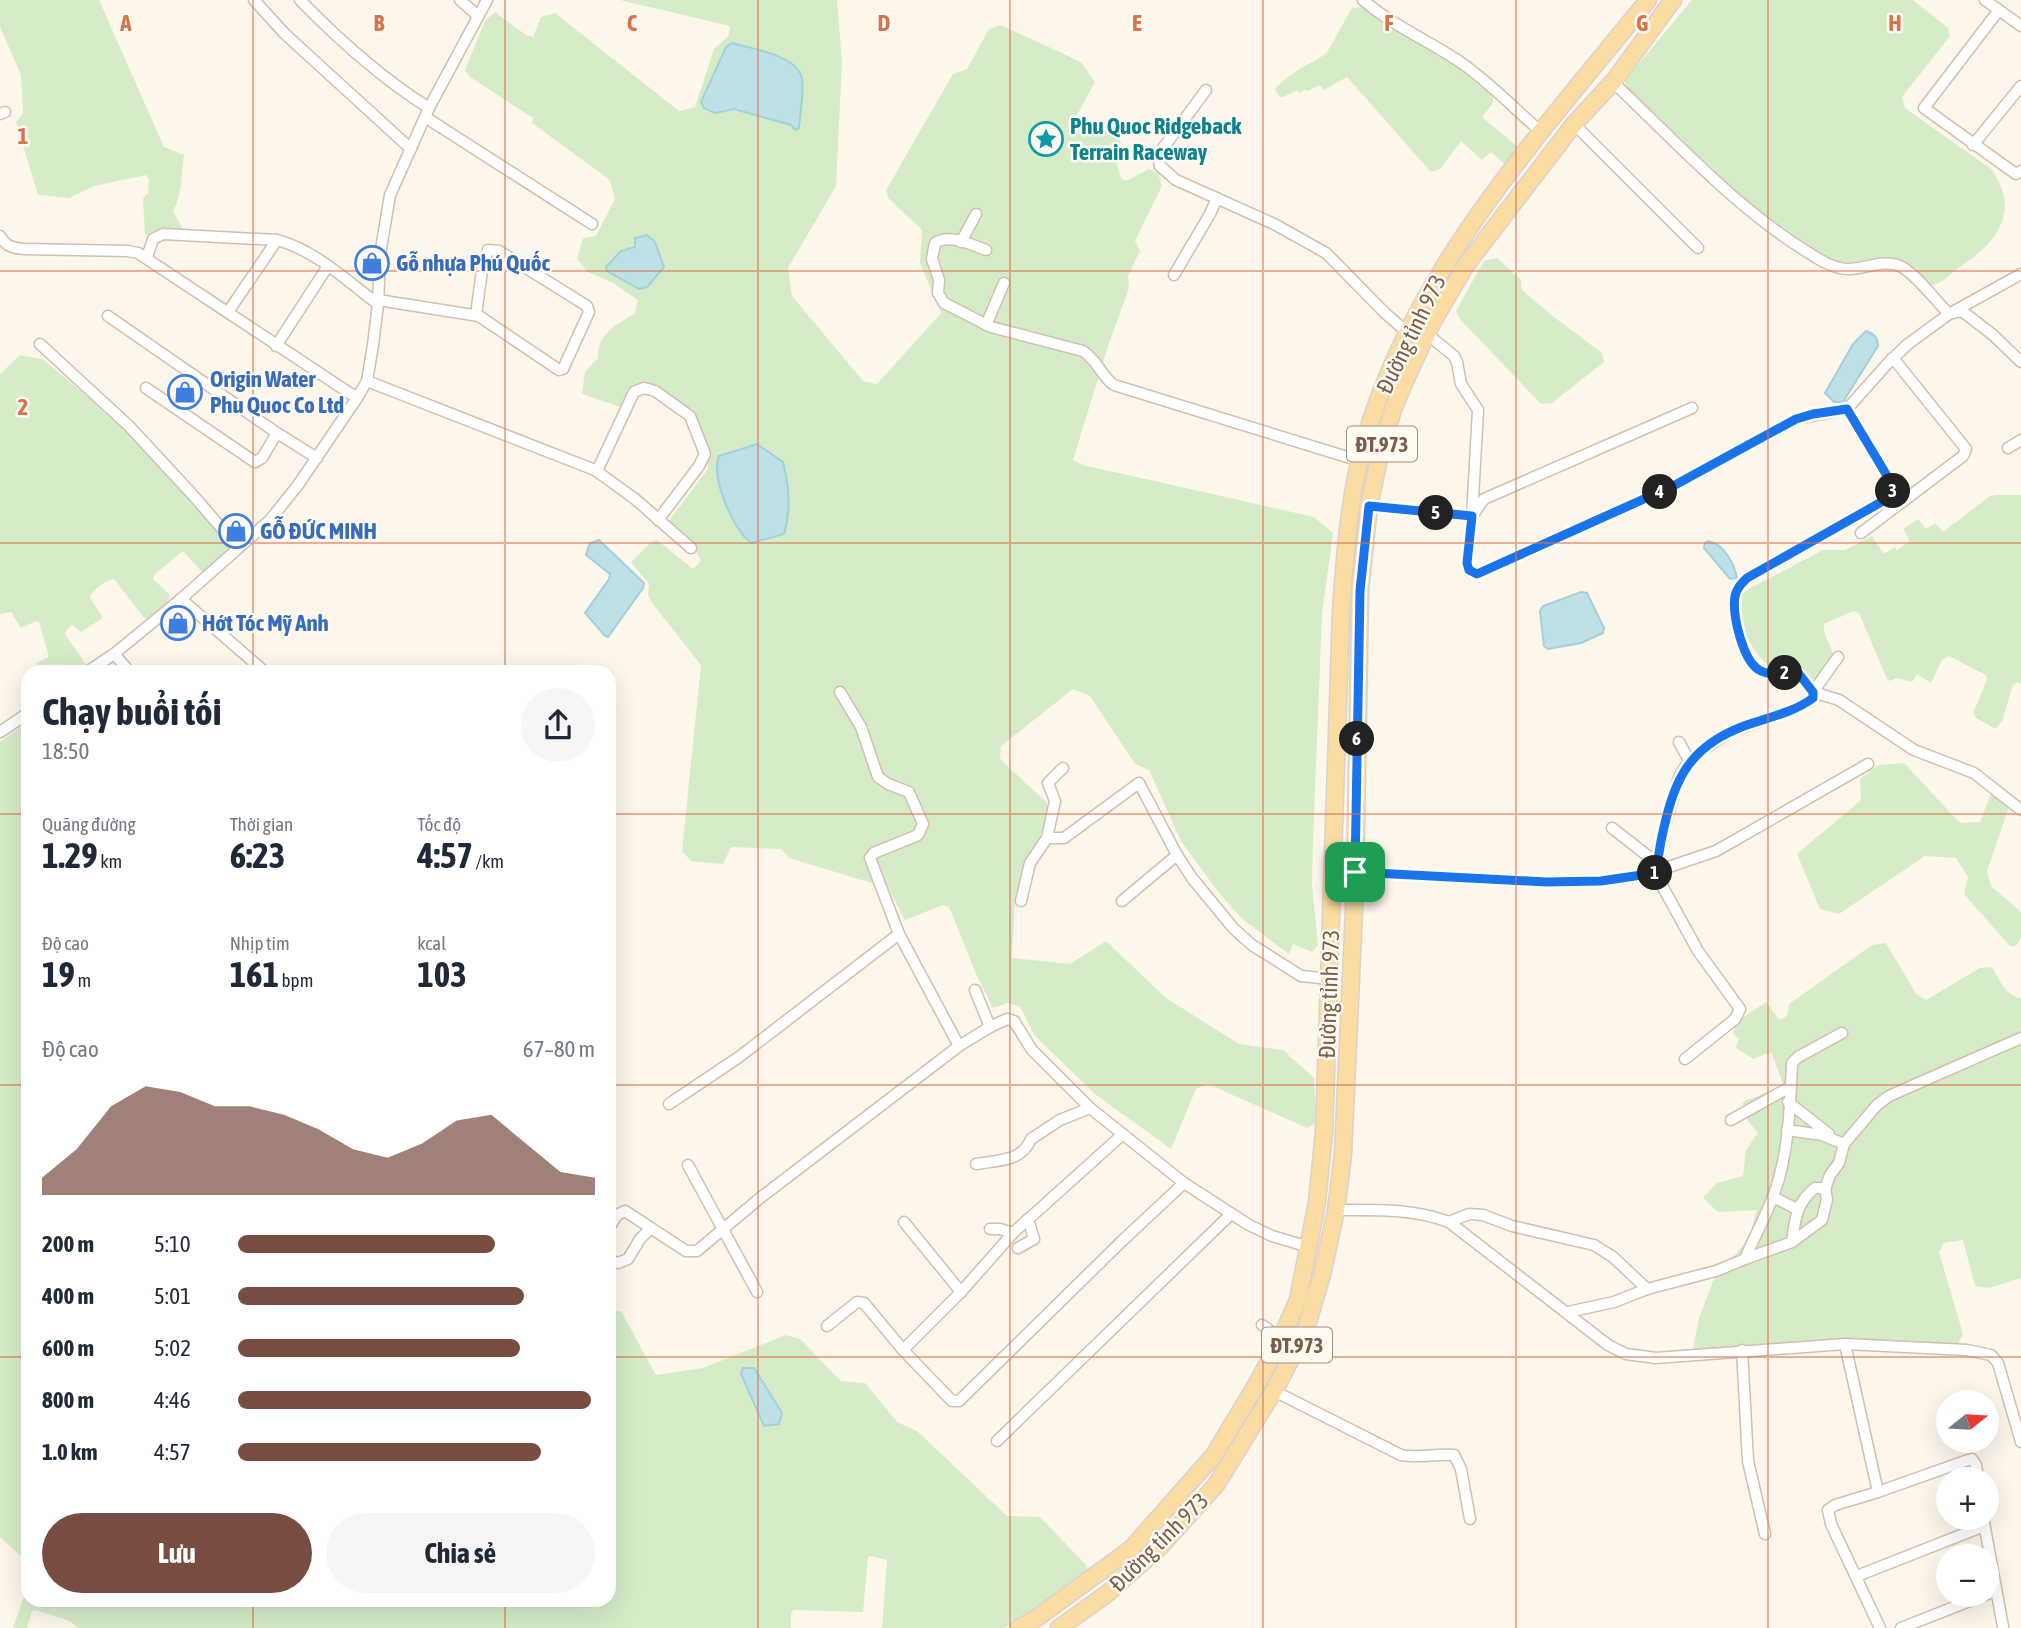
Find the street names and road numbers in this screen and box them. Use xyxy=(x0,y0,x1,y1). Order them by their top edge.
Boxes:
street label: Đường tỉnh 973 xyxy=(1371,270,1451,398)
road number: ĐT.973 xyxy=(1347,426,1417,462)
street label: Đường tỉnh 973 xyxy=(1314,929,1344,1059)
road number: ĐT.973 xyxy=(1262,1328,1332,1362)
street label: Đường tỉnh 973 xyxy=(1104,1487,1214,1597)

